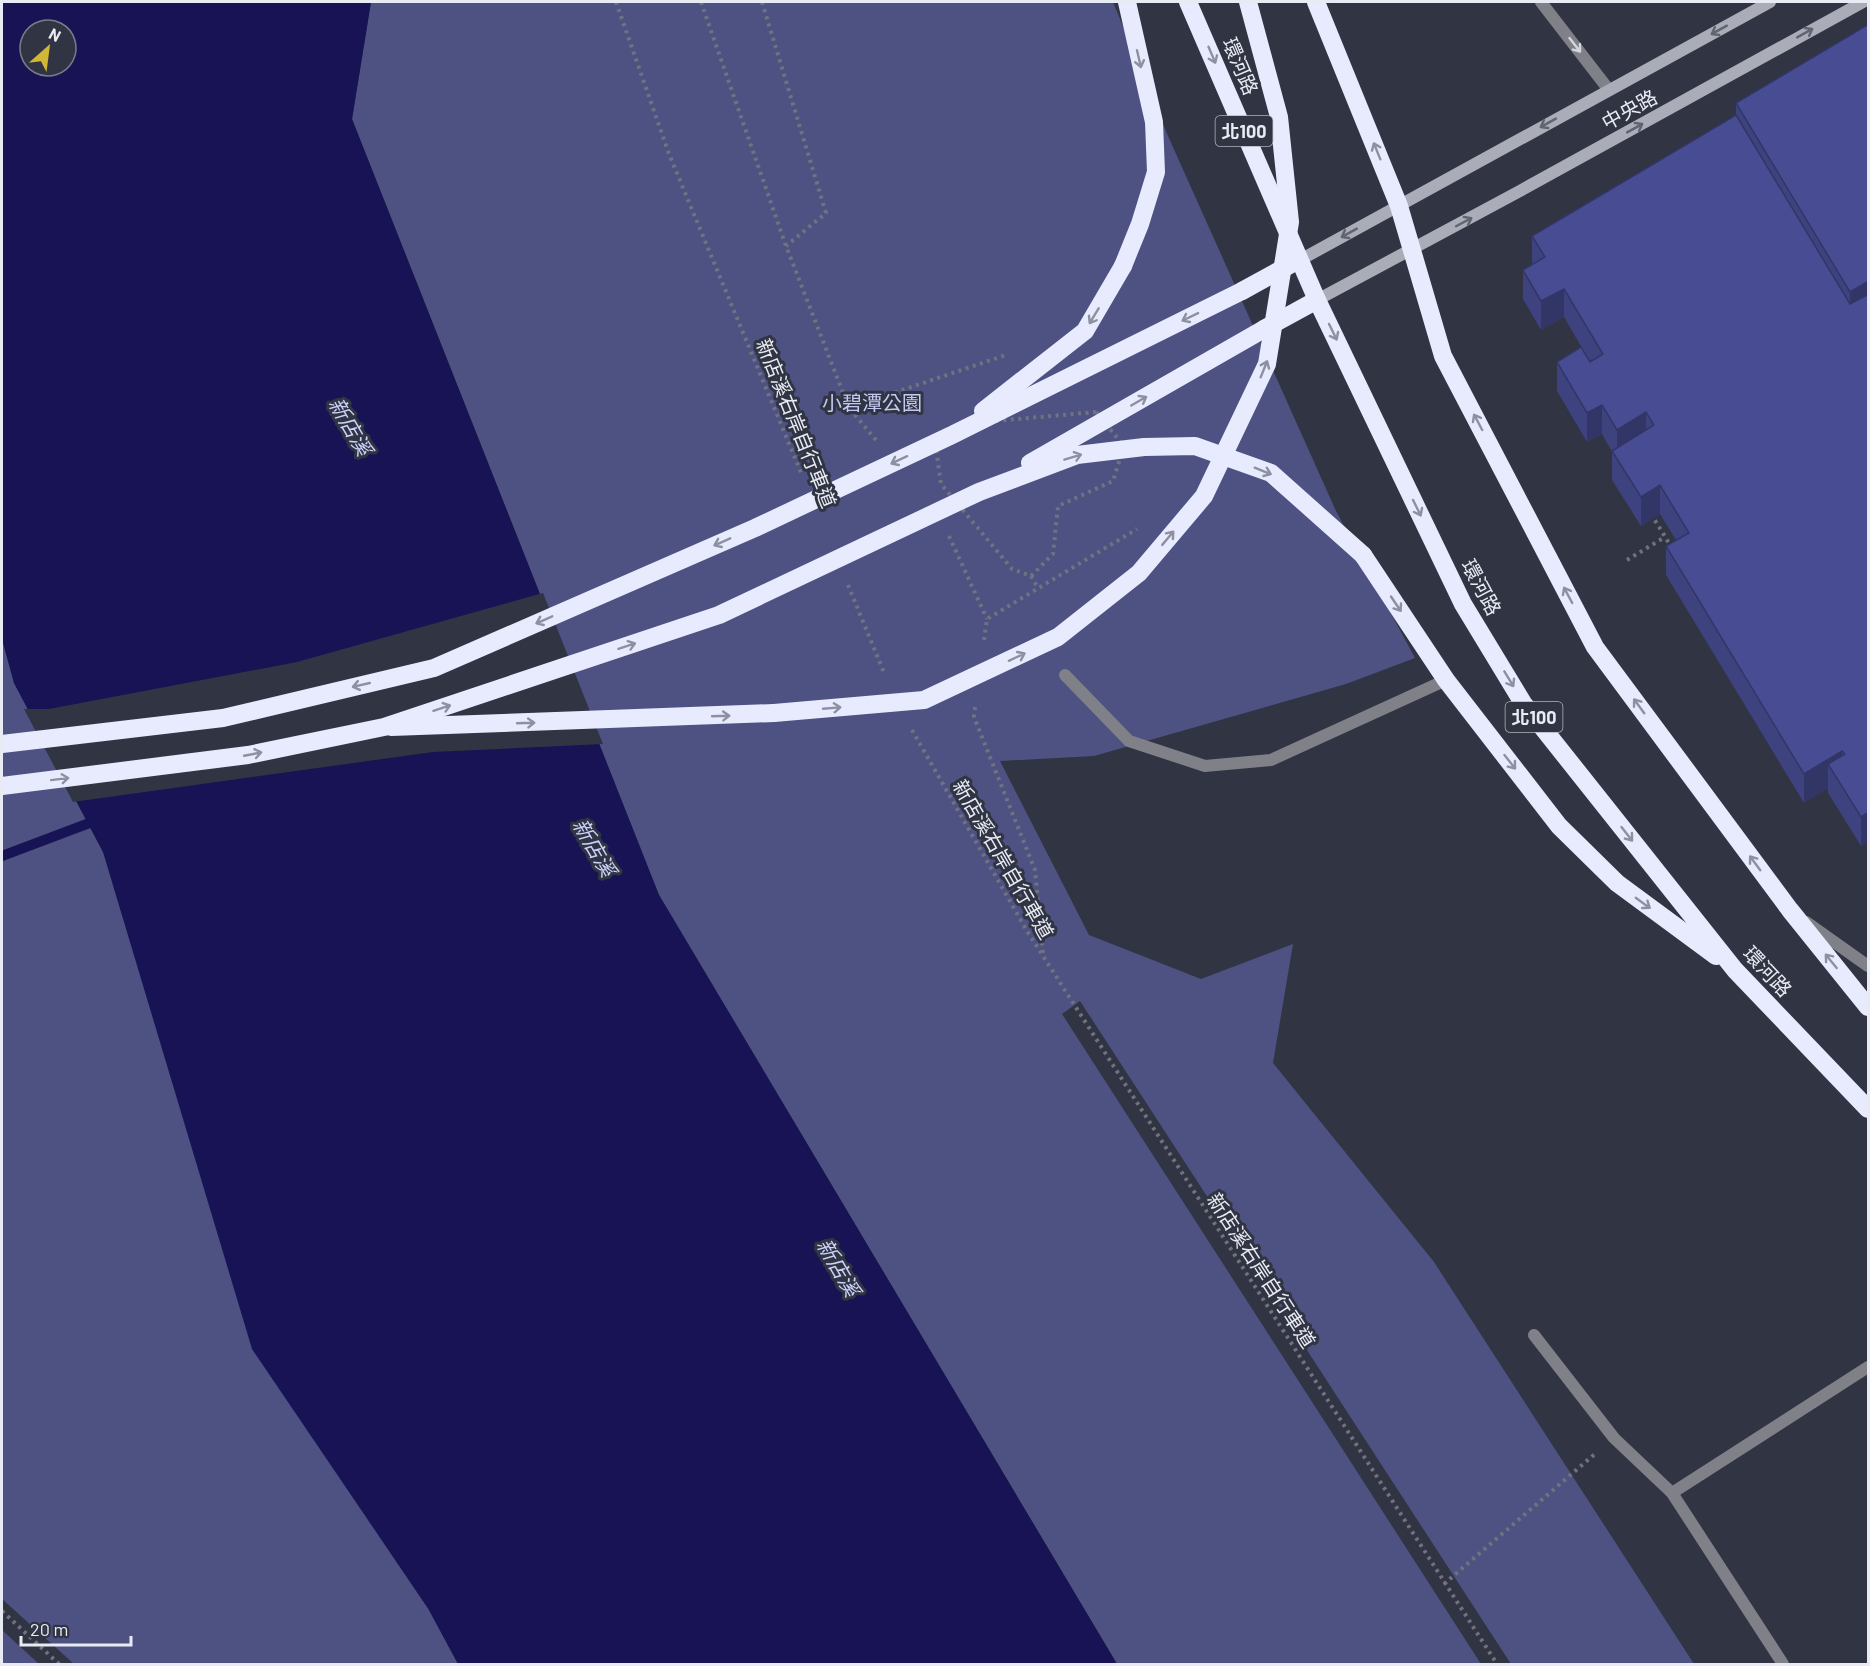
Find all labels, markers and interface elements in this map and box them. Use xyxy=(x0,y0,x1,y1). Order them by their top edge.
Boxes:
north arrow xyxy=(18,18,78,78)
text: N xyxy=(46,23,64,45)
one-way arrow xyxy=(1710,25,1728,36)
one-way arrow xyxy=(1796,27,1814,38)
street label: 環河路 xyxy=(1218,34,1264,98)
one-way arrow xyxy=(1569,37,1581,53)
one-way arrow xyxy=(1206,46,1218,64)
one-way arrow xyxy=(1134,49,1146,68)
street label: 中央路 xyxy=(1597,84,1661,134)
road number: 北100 xyxy=(1216,116,1272,146)
one-way arrow xyxy=(1540,117,1557,129)
one-way arrow xyxy=(1626,121,1643,133)
one-way arrow xyxy=(1371,143,1382,161)
one-way arrow xyxy=(1455,216,1472,228)
one-way arrow xyxy=(1341,227,1358,239)
one-way arrow xyxy=(1087,307,1099,324)
one-way arrow xyxy=(1181,312,1199,323)
one-way arrow xyxy=(1327,323,1339,341)
street label: 新店溪右岸自行車道 xyxy=(752,335,842,511)
one-way arrow xyxy=(1259,360,1270,379)
park label: 小碧潭公園 xyxy=(822,390,922,414)
water label: 新店溪 xyxy=(324,392,379,462)
one-way arrow xyxy=(1130,394,1147,406)
one-way arrow xyxy=(1471,413,1483,431)
one-way arrow xyxy=(1063,451,1082,462)
one-way arrow xyxy=(891,454,909,466)
one-way arrow xyxy=(1253,466,1271,477)
one-way arrow xyxy=(1412,498,1424,516)
one-way arrow xyxy=(1162,530,1175,546)
one-way arrow xyxy=(714,537,732,548)
street label: 環河路 xyxy=(1457,555,1507,619)
one-way arrow xyxy=(1562,586,1573,604)
one-way arrow xyxy=(1390,595,1402,611)
one-way arrow xyxy=(535,615,553,627)
one-way arrow xyxy=(617,640,636,651)
one-way arrow xyxy=(1007,650,1025,662)
one-way arrow xyxy=(1503,670,1515,687)
one-way arrow xyxy=(351,680,370,692)
one-way arrow xyxy=(1633,699,1645,715)
one-way arrow xyxy=(432,701,451,712)
one-way arrow xyxy=(821,702,841,713)
road number: 北100 xyxy=(1506,702,1562,732)
one-way arrow xyxy=(710,710,730,721)
one-way arrow xyxy=(516,717,536,728)
one-way arrow xyxy=(243,748,262,759)
one-way arrow xyxy=(1503,754,1516,770)
one-way arrow xyxy=(49,773,69,784)
street label: 新店溪右岸自行車道 xyxy=(949,775,1059,943)
water label: 新店溪 xyxy=(568,813,623,883)
one-way arrow xyxy=(1621,826,1634,842)
one-way arrow xyxy=(1749,856,1761,872)
one-way arrow xyxy=(1635,896,1651,909)
street label: 環河路 xyxy=(1739,941,1797,1001)
one-way arrow xyxy=(1825,954,1838,970)
street label: 新店溪右岸自行車道 xyxy=(1203,1188,1321,1352)
water label: 新店溪 xyxy=(812,1233,867,1303)
scale bar xyxy=(21,1609,130,1647)
text: 20 m xyxy=(30,1618,68,1640)

